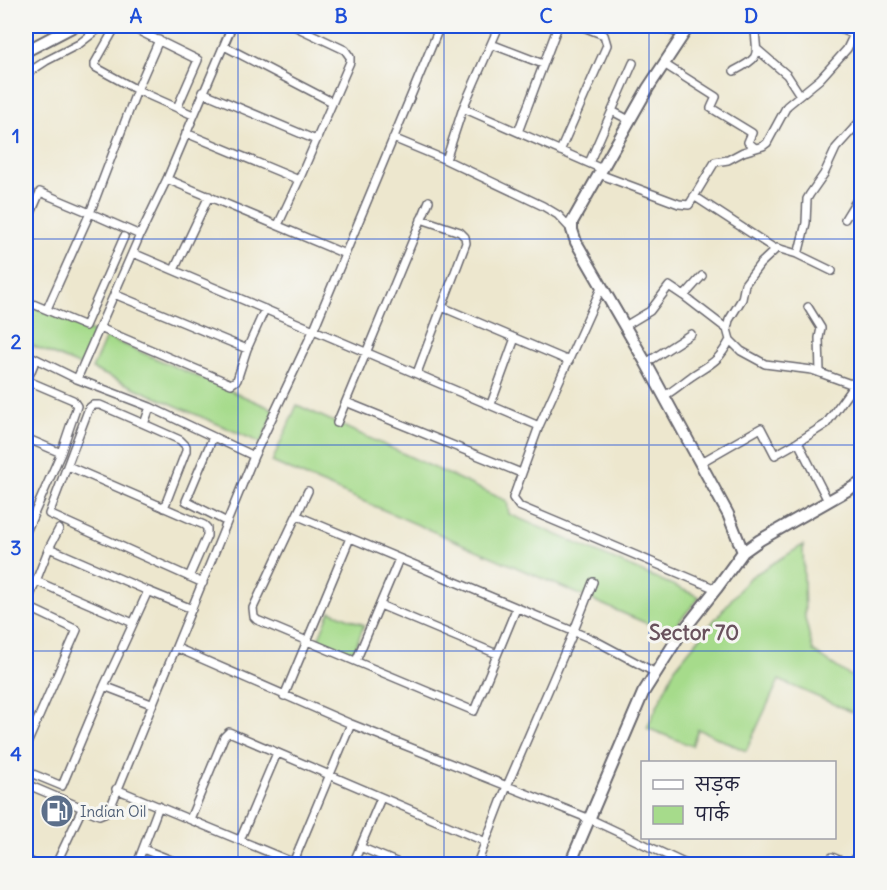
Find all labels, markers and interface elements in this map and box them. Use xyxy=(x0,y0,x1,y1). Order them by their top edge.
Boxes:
text: A xyxy=(130,3,143,28)
text: B xyxy=(334,3,348,28)
text: C xyxy=(539,3,553,28)
text: D xyxy=(744,3,758,28)
text: 1 xyxy=(12,123,20,148)
text: 2 xyxy=(11,329,22,354)
text: 3 xyxy=(10,535,22,560)
district label: Sector 70 xyxy=(649,619,739,646)
text: 4 xyxy=(10,741,22,766)
legend xyxy=(641,761,836,839)
text: सड़क xyxy=(694,773,740,796)
fuel station icon: Indian Oil xyxy=(39,793,75,829)
text: पार्क xyxy=(694,801,730,826)
place label: Indian Oil xyxy=(80,802,146,821)

